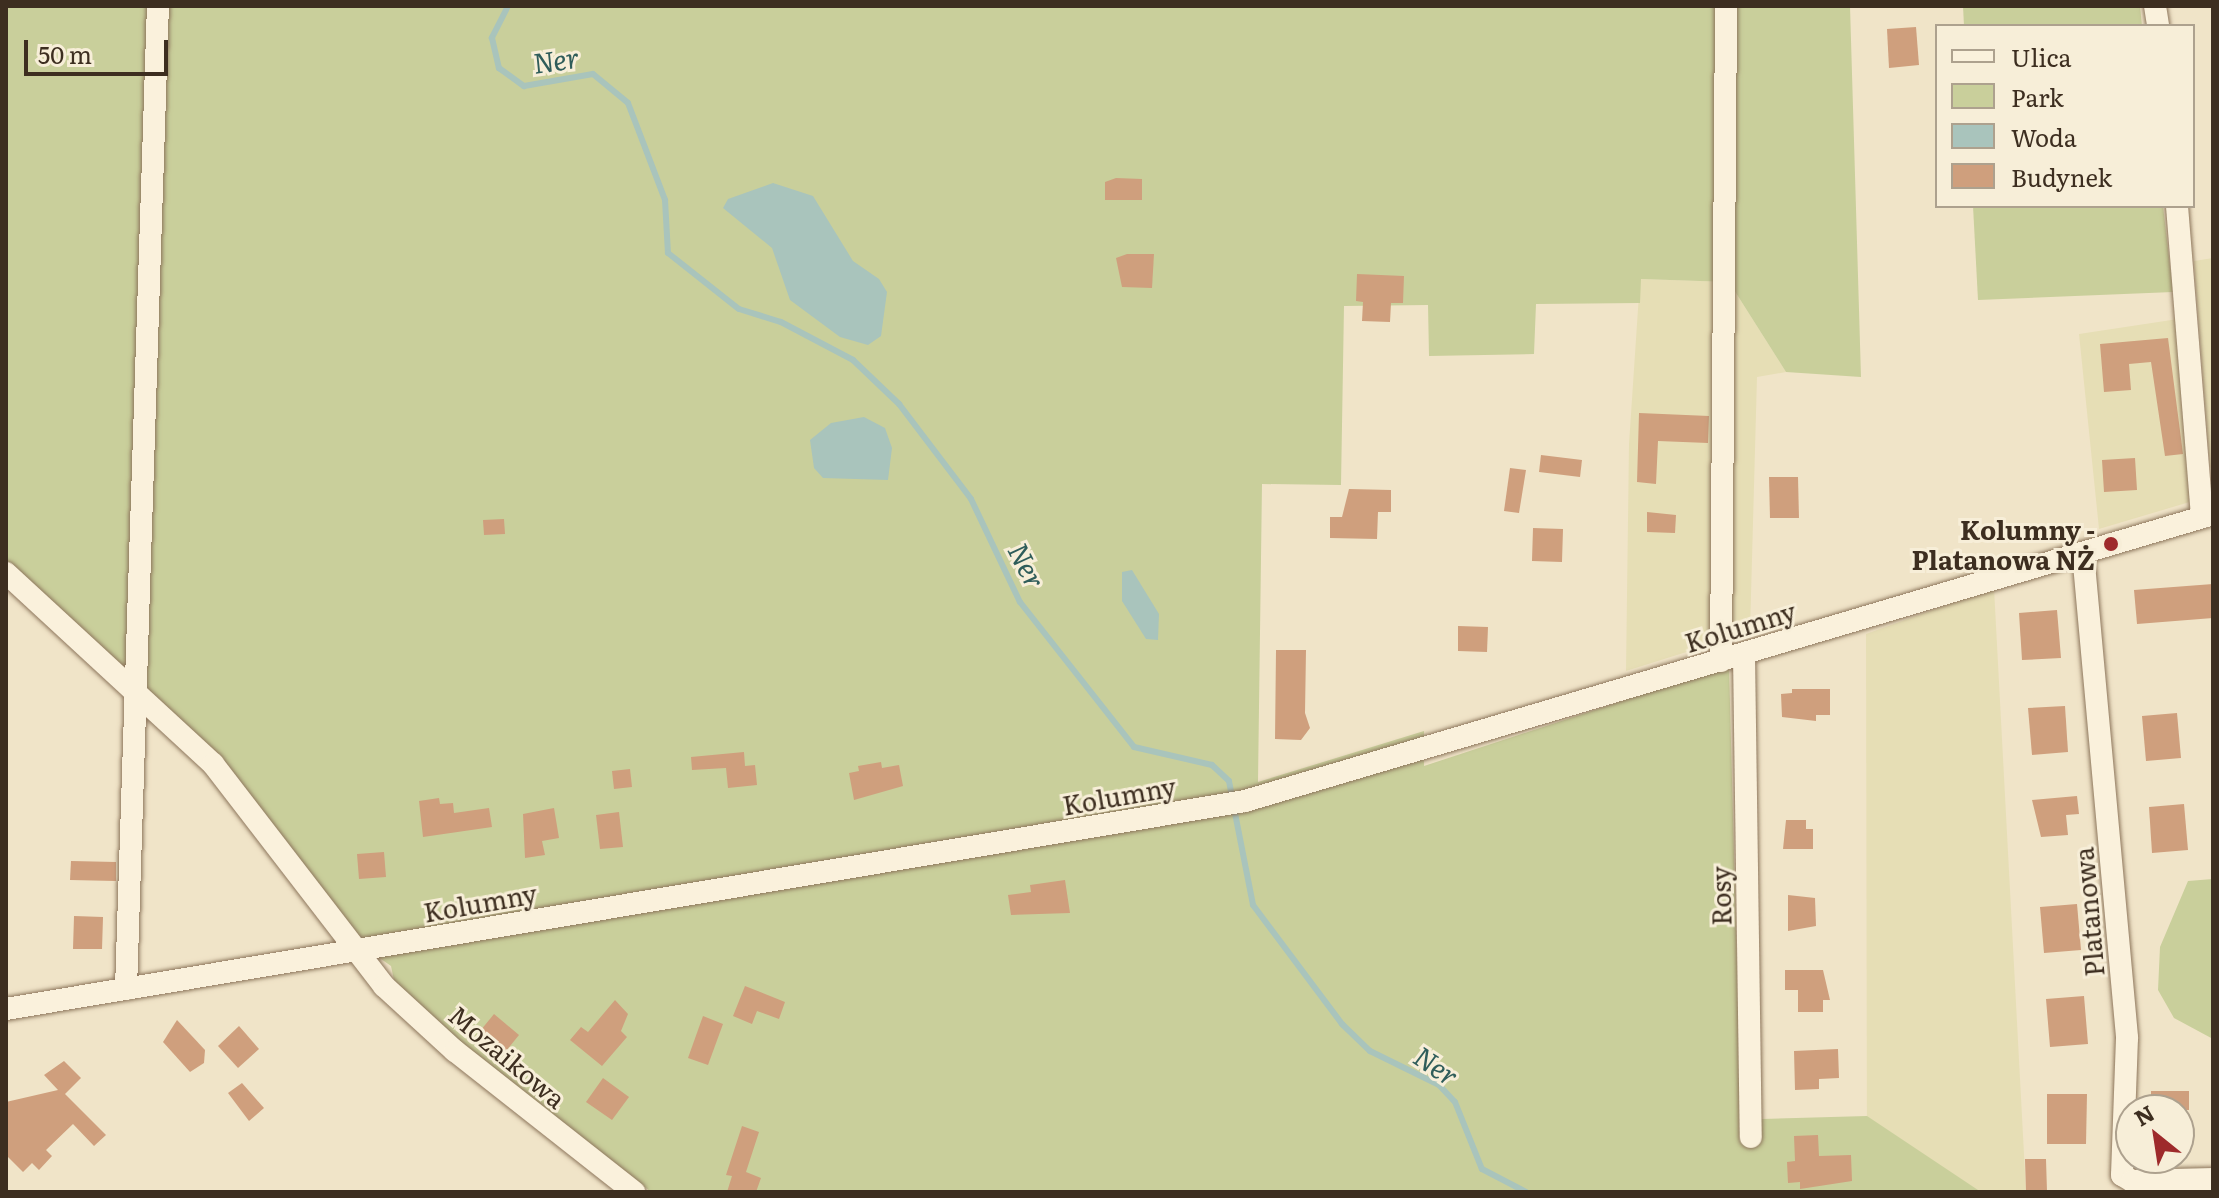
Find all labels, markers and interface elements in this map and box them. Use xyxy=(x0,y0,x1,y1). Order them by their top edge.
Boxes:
scale bar xyxy=(28,24,172,74)
legend xyxy=(1935,24,2195,208)
text: 50 m xyxy=(38,36,92,71)
water label: Ner xyxy=(531,39,581,79)
text: Ulica xyxy=(2011,39,2071,74)
text: Park xyxy=(2011,79,2064,114)
text: Woda xyxy=(2011,119,2077,154)
text: Budynek xyxy=(2011,159,2112,194)
place label: Kolumny - Platanowa NŻ xyxy=(1912,513,2095,574)
marker: Kolumny - Platanowa NŻ xyxy=(2102,535,2120,553)
water label: Ner xyxy=(1002,537,1054,593)
street label: Kolumny xyxy=(1681,594,1799,658)
street label: Kolumny xyxy=(1060,770,1178,820)
street label: Platanowa xyxy=(2067,846,2109,978)
street label: Rosy xyxy=(1704,866,1736,926)
street label: Kolumny xyxy=(421,877,539,927)
street label: Mozaikowa xyxy=(443,998,573,1114)
water label: Ner xyxy=(1408,1038,1466,1092)
north arrow xyxy=(2115,1094,2195,1174)
text: N xyxy=(2128,1096,2160,1133)

